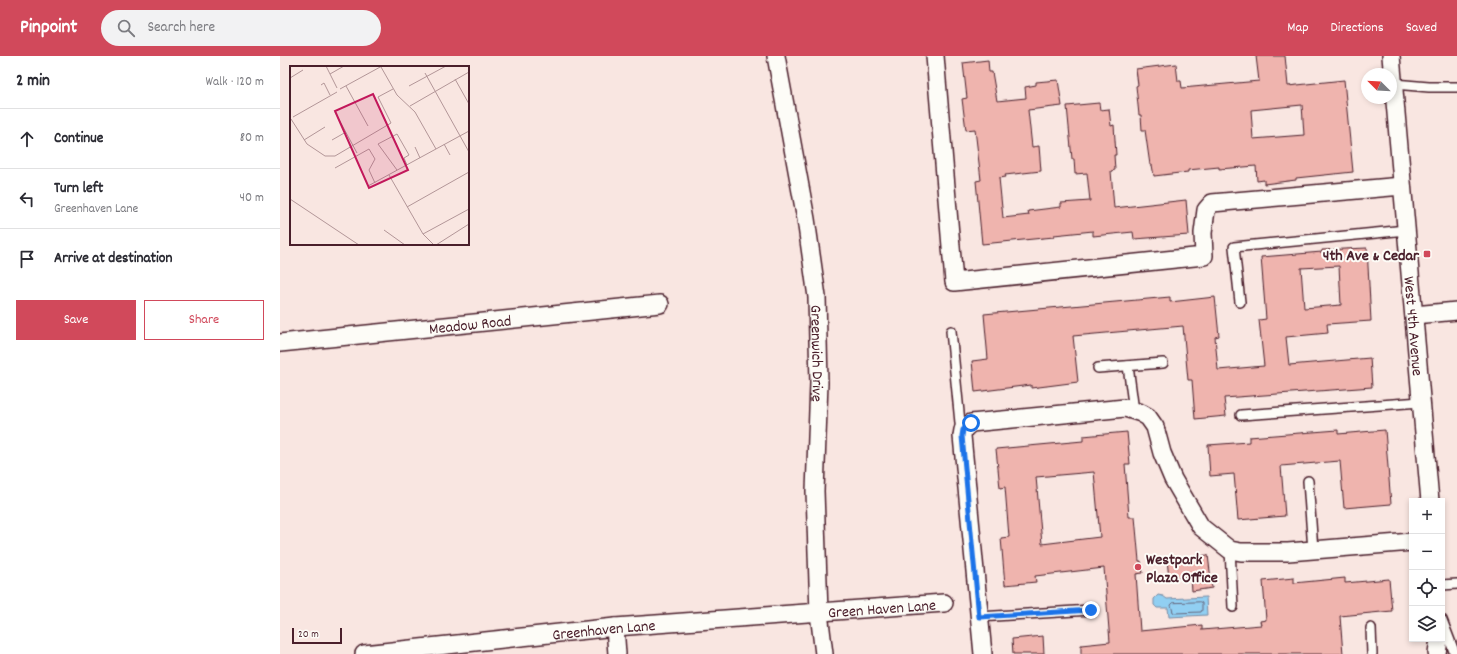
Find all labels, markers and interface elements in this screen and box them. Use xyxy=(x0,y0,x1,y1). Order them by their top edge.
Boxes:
search box xyxy=(101,10,381,46)
text: Pinpoint xyxy=(20,15,77,42)
icon: search xyxy=(115,17,137,39)
text: Search here xyxy=(147,17,215,39)
text: Map xyxy=(1287,18,1309,38)
text: Directions xyxy=(1331,18,1384,38)
text: Saved xyxy=(1406,18,1437,38)
inset map xyxy=(290,66,469,245)
north arrow xyxy=(1361,68,1397,104)
text: 2 min xyxy=(16,70,50,94)
text: Walk · 120 m xyxy=(206,73,264,92)
icon: ahead xyxy=(16,128,38,150)
text: Continue xyxy=(54,128,103,150)
text: 80 m xyxy=(240,129,264,148)
text: Turn left xyxy=(54,178,103,200)
icon: left xyxy=(16,188,38,210)
text: 40 m xyxy=(240,189,264,208)
text: Greenhaven Lane xyxy=(54,200,138,219)
place label: 4th Ave & Cedar xyxy=(1323,245,1420,268)
icon: arrive xyxy=(16,248,38,270)
text: Arrive at destination xyxy=(54,248,172,270)
marker: 4th Ave & Cedar xyxy=(1422,249,1432,259)
street label: West 4th Avenue xyxy=(1396,275,1428,377)
button: Save xyxy=(16,300,136,340)
button: Share xyxy=(144,300,264,340)
street label: Greenwich Drive xyxy=(803,305,828,402)
street label: Meadow Road xyxy=(428,310,512,342)
route start xyxy=(962,414,980,432)
map controls xyxy=(1409,498,1445,642)
button: + xyxy=(1409,498,1445,534)
button: − xyxy=(1409,534,1445,570)
place label: Westpark Plaza Office xyxy=(1146,549,1218,590)
marker: Westpark Plaza Office xyxy=(1133,562,1143,572)
button: locate xyxy=(1409,570,1445,606)
street label: Green Haven Lane xyxy=(827,595,937,625)
route end xyxy=(1082,601,1100,619)
button: layers xyxy=(1409,606,1445,642)
street label: Greenhaven Lane xyxy=(551,615,656,648)
scale bar xyxy=(292,626,342,645)
text: 20 m xyxy=(298,627,319,643)

